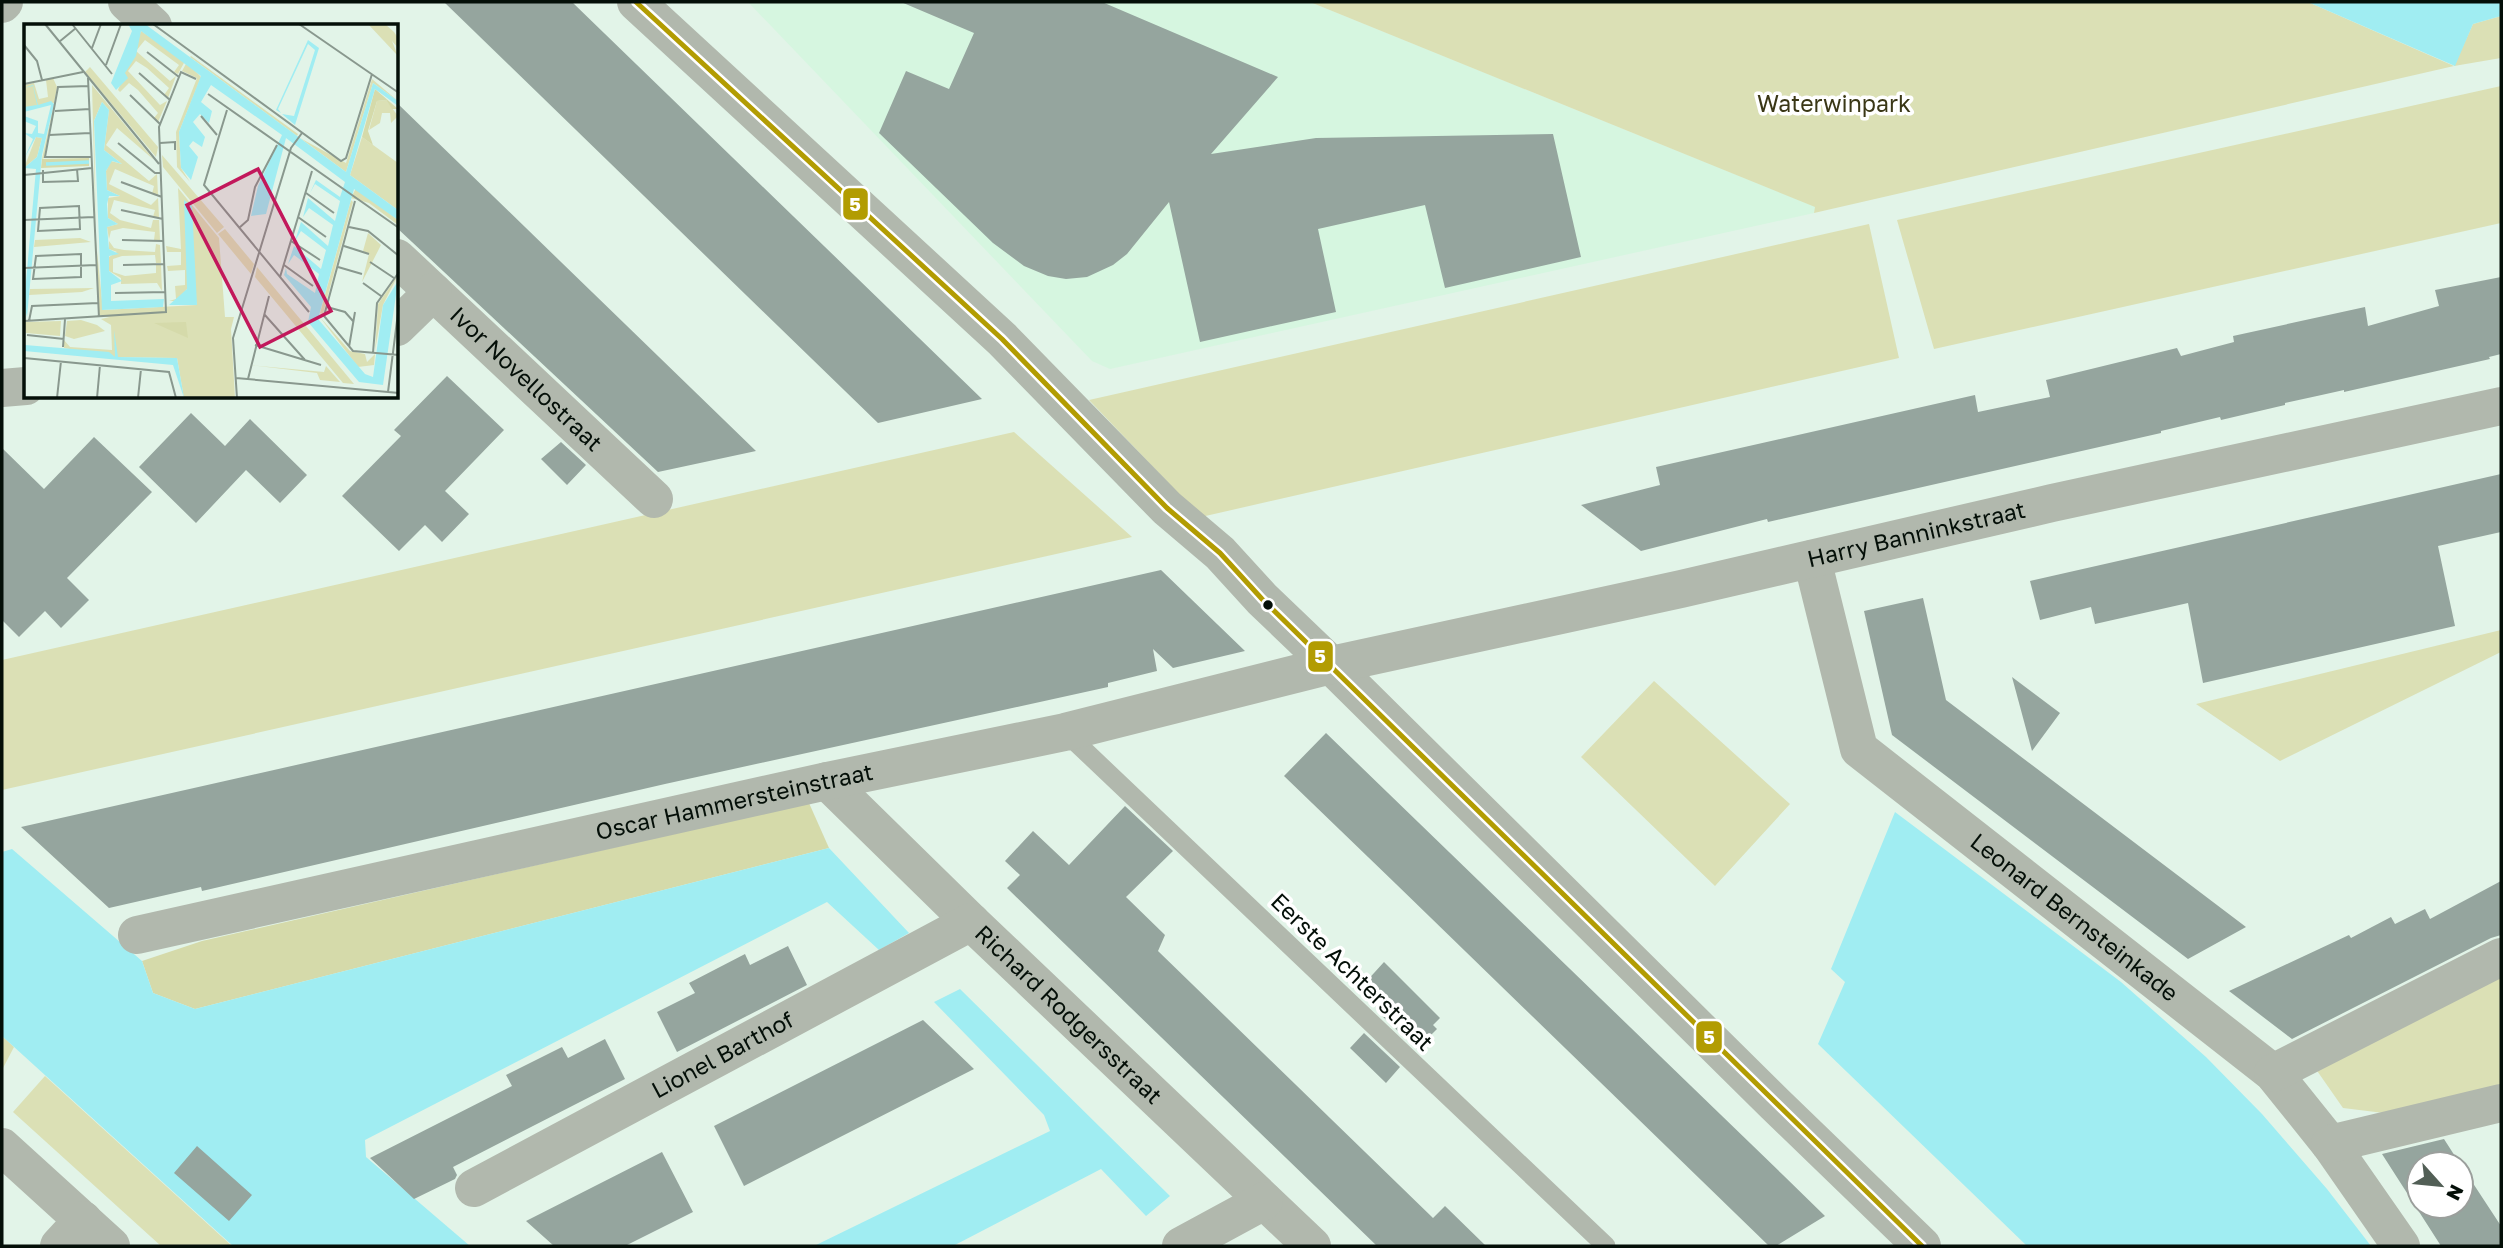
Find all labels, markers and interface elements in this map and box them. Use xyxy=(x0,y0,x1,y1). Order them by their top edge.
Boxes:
inset map xyxy=(24,24,399,399)
park label: Waterwinpark xyxy=(1757,89,1911,117)
line badge: 5 xyxy=(842,187,869,221)
text: 5 xyxy=(849,192,861,215)
street label: Ivor Novellostraat xyxy=(445,300,609,456)
street label: Harry Banninkstraat xyxy=(1804,495,2028,572)
unlabelled marker xyxy=(1261,598,1275,612)
line badge: 5 xyxy=(1307,640,1334,673)
text: 5 xyxy=(1314,644,1326,667)
street label: Oscar Hammersteinstraat xyxy=(593,757,875,845)
street label: Leonard Bernsteinkade xyxy=(1965,827,2184,1007)
street label: Eerste Achterstraat xyxy=(1266,887,1440,1056)
street label: Richard Rodgersstraat xyxy=(970,919,1168,1109)
street label: Lionel Barthof xyxy=(646,1005,798,1103)
line badge: 5 xyxy=(1695,1020,1723,1054)
text: 5 xyxy=(1703,1025,1715,1048)
north arrow xyxy=(2405,1150,2475,1220)
text: N xyxy=(2442,1181,2469,1205)

